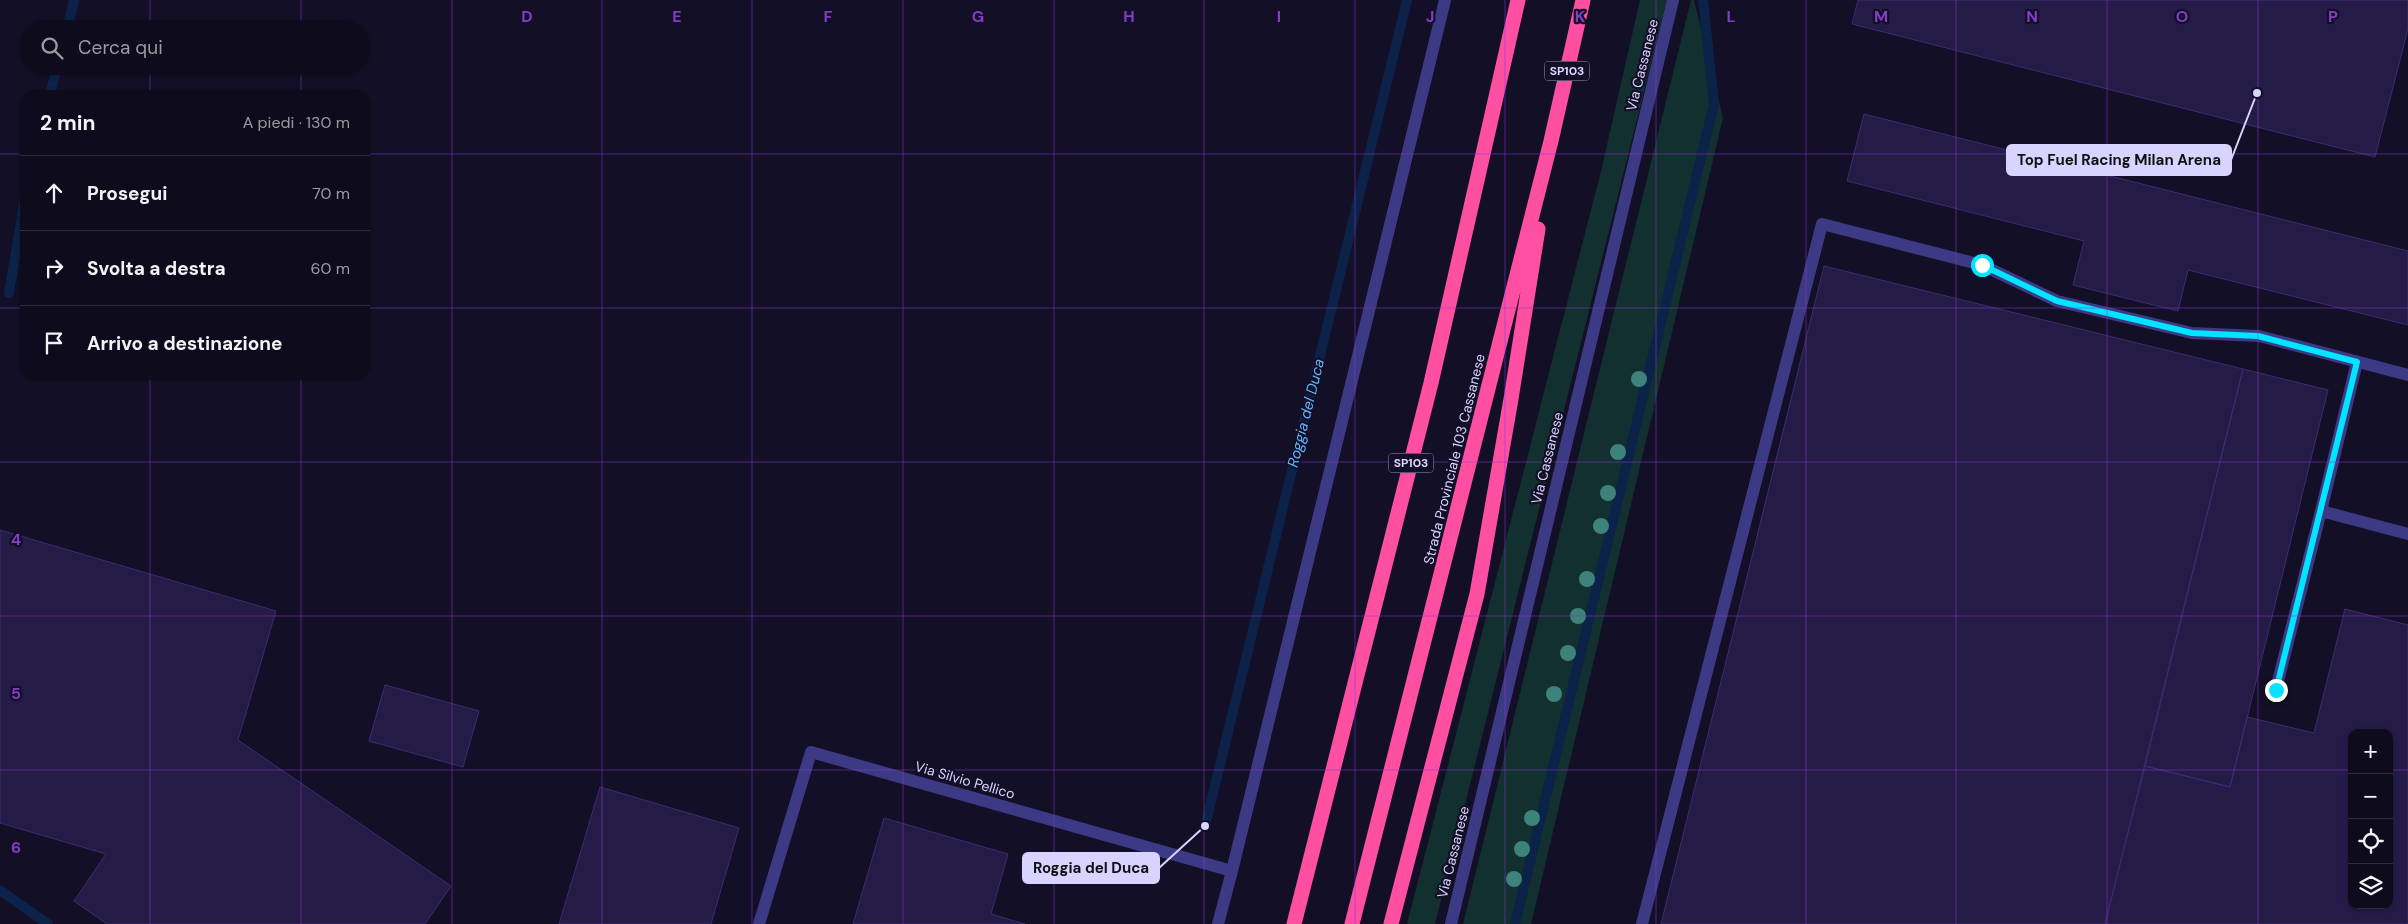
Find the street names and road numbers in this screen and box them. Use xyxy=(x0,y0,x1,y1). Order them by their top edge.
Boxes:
street label: Via Cassanese xyxy=(1622,17,1662,113)
road number: SP103 xyxy=(1544,61,1590,80)
street label: Strada Provinciale 103 Cassanese xyxy=(1419,352,1489,566)
street label: Via Cassanese xyxy=(1527,410,1567,506)
road number: SP103 xyxy=(1388,453,1434,472)
street label: Via Silvio Pellico xyxy=(913,757,1017,803)
street label: Via Cassanese xyxy=(1433,804,1473,900)

